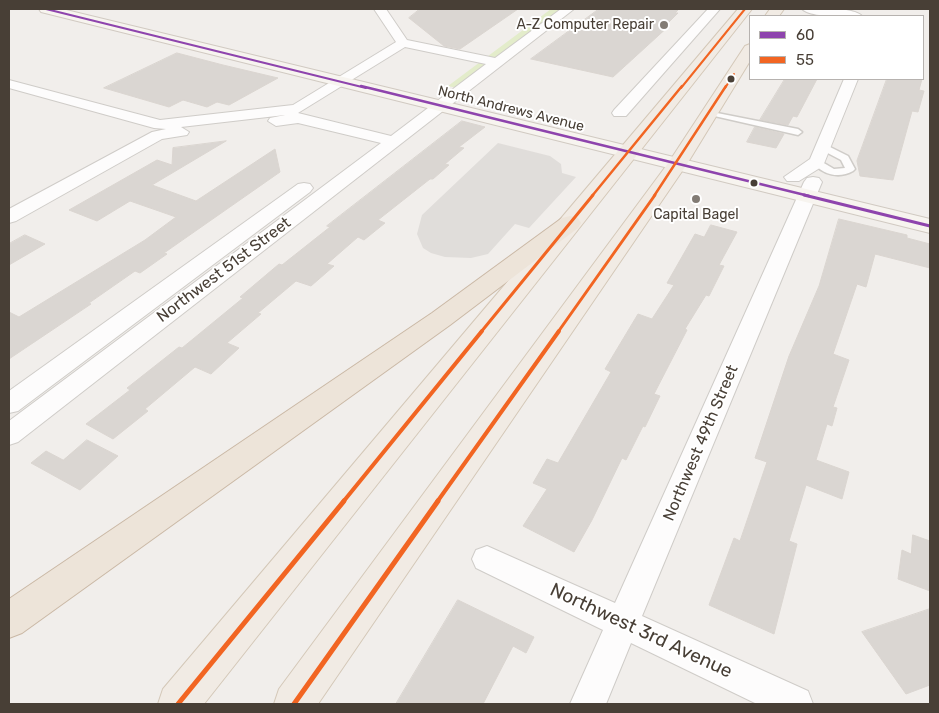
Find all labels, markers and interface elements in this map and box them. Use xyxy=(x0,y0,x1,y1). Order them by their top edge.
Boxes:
legend xyxy=(749,15,924,80)
place label: A-Z Computer Repair xyxy=(517,17,654,33)
marker: A-Z Computer Repair xyxy=(658,19,670,31)
text: 60 xyxy=(796,26,815,44)
text: 55 xyxy=(796,51,814,69)
unlabelled marker xyxy=(726,74,736,84)
street label: North Andrews Avenue xyxy=(436,83,586,135)
unlabelled marker xyxy=(749,178,759,188)
marker: Capital Bagel xyxy=(690,193,702,205)
place label: Capital Bagel xyxy=(653,207,739,223)
street label: Northwest 51st Street xyxy=(153,213,295,327)
street label: Northwest 49th Street xyxy=(659,362,743,524)
street label: Northwest 3rd Avenue xyxy=(546,579,736,683)

